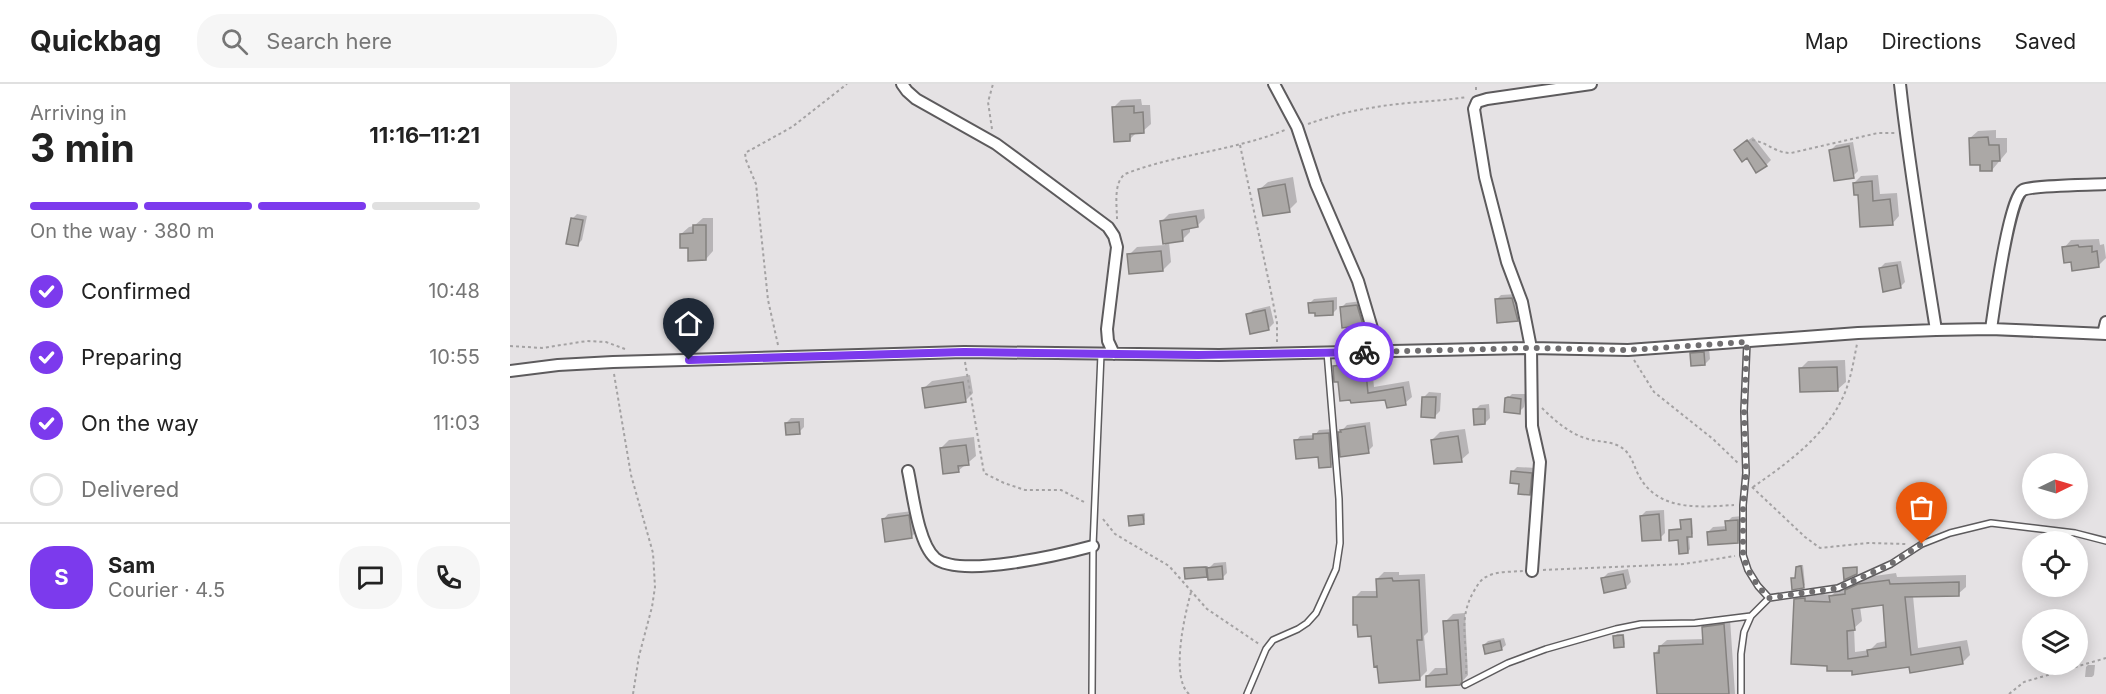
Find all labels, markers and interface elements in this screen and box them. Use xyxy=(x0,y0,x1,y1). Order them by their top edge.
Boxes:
search box xyxy=(197,14,617,68)
text: Quickbag xyxy=(30,24,161,58)
icon: search xyxy=(218,25,251,58)
text: Search here xyxy=(266,28,392,54)
text: Map xyxy=(1805,29,1848,54)
text: Directions xyxy=(1881,29,1982,54)
text: Saved xyxy=(2015,29,2076,54)
text: Arriving in xyxy=(30,101,127,125)
text: 11:16–11:21 xyxy=(369,122,480,148)
text: 3 min xyxy=(30,124,135,171)
text: On the way · 380 m xyxy=(30,219,214,243)
icon: check xyxy=(30,275,63,308)
text: Confirmed xyxy=(81,278,191,304)
text: 10:48 xyxy=(428,279,480,303)
pin xyxy=(663,298,714,360)
icon: home xyxy=(672,307,705,340)
courier xyxy=(1334,322,1394,382)
icon: bike xyxy=(1348,336,1381,369)
icon: check xyxy=(30,341,63,374)
text: Preparing xyxy=(81,344,182,370)
text: 10:55 xyxy=(429,345,480,369)
icon: check xyxy=(30,407,63,440)
text: On the way xyxy=(81,410,199,436)
text: 11:03 xyxy=(433,411,480,435)
north arrow xyxy=(2022,453,2088,519)
map controls xyxy=(2022,453,2088,675)
text: Delivered xyxy=(81,476,179,502)
pin xyxy=(1896,482,1947,544)
icon: bag xyxy=(1905,491,1938,524)
button: locate xyxy=(2022,531,2088,597)
button: chat xyxy=(339,546,402,609)
button: phone xyxy=(417,546,480,609)
text: Sam xyxy=(108,552,155,578)
text: S xyxy=(54,564,69,590)
text: Courier · 4.5 xyxy=(108,578,225,602)
button: layers xyxy=(2022,609,2088,675)

